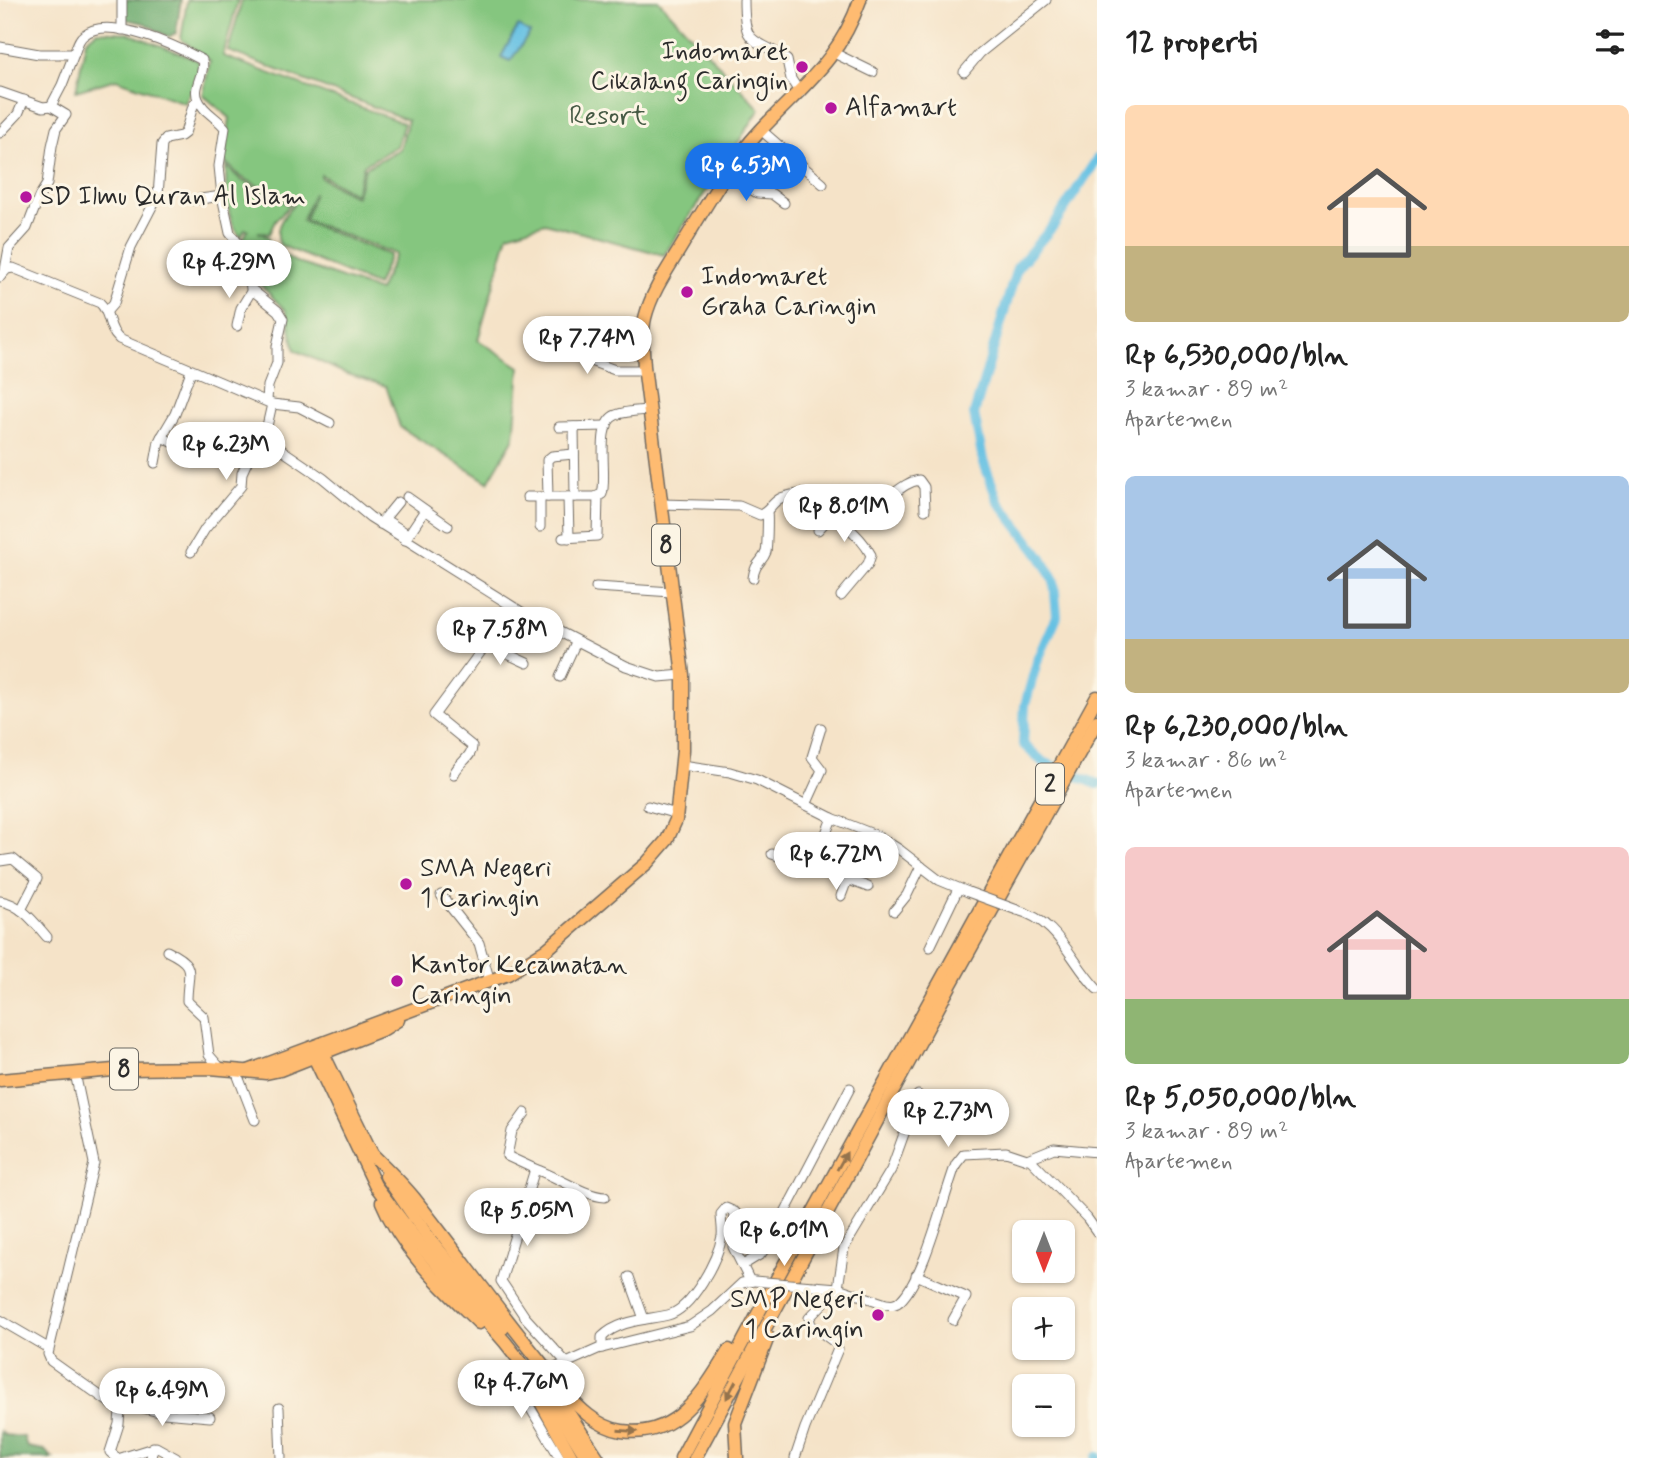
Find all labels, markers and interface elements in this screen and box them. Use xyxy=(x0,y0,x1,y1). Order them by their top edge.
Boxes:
text: 12 properti xyxy=(1125,23,1257,62)
icon: filters xyxy=(1591,23,1629,61)
place label: Indomaret Cikalang Caringin xyxy=(590,35,788,102)
marker: Indomaret Cikalang Caringin xyxy=(794,59,810,75)
place label: Alfamart xyxy=(845,91,957,125)
park label: Resort xyxy=(569,100,647,134)
marker: Alfamart xyxy=(823,100,839,116)
pin: Rp 6.53M xyxy=(674,144,818,203)
icon: home xyxy=(1314,150,1440,276)
text: Rp 6.53M xyxy=(701,151,791,181)
place label: SD Ilmu Quran Al Islam xyxy=(40,180,306,214)
marker: SD Ilmu Quran Al Islam xyxy=(18,189,34,205)
pin: Rp 4.29M xyxy=(157,240,301,300)
text: Rp 4.29M xyxy=(182,248,276,278)
place label: Indomaret Graha Caringin xyxy=(701,260,877,324)
marker: Indomaret Graha Caringin xyxy=(679,284,695,300)
pin: Rp 7.74M xyxy=(515,316,659,376)
text: Rp 7.74M xyxy=(539,324,635,354)
text: Rp 6,530,000/bln xyxy=(1125,336,1348,375)
text: 3 kamar · 89 m² xyxy=(1125,375,1288,405)
text: Apartemen xyxy=(1125,405,1233,435)
pin: Rp 6.23M xyxy=(154,422,298,482)
text: Rp 6.23M xyxy=(182,430,270,460)
pin: Rp 8.01M xyxy=(772,484,916,544)
text: Rp 8.01M xyxy=(799,492,889,522)
icon: home xyxy=(1314,521,1440,647)
road number: 8 xyxy=(652,524,680,566)
pin: Rp 7.58M xyxy=(428,608,572,667)
text: Rp 7.58M xyxy=(452,615,548,645)
text: Rp 6,230,000/bln xyxy=(1125,707,1348,746)
text: 3 kamar · 86 m² xyxy=(1125,746,1287,776)
road number: 2 xyxy=(1036,764,1064,804)
text: Apartemen xyxy=(1125,776,1233,806)
pin: Rp 6.72M xyxy=(764,832,908,892)
text: Rp 6.72M xyxy=(790,840,882,870)
place label: SMA Negeri 1 Caringin xyxy=(420,852,551,916)
marker: SMA Negeri 1 Caringin xyxy=(398,876,414,892)
icon: home xyxy=(1314,892,1440,1018)
place label: Kantor Kecamatan Caringin xyxy=(411,949,627,1013)
marker: Kantor Kecamatan Caringin xyxy=(389,973,405,989)
road number: 8 xyxy=(110,1049,138,1090)
text: Rp 5,050,000/bln xyxy=(1125,1078,1356,1117)
pin: Rp 2.73M xyxy=(876,1090,1020,1149)
text: Rp 2.73M xyxy=(903,1097,993,1127)
text: 3 kamar · 89 m² xyxy=(1125,1117,1288,1147)
text: Apartemen xyxy=(1125,1147,1233,1177)
one-way arrow xyxy=(836,1151,848,1171)
pin: Rp 5.05M xyxy=(455,1188,599,1248)
text: Rp 5.05M xyxy=(480,1196,574,1226)
pin: Rp 6.01M xyxy=(712,1208,856,1268)
text: Rp 6.01M xyxy=(739,1216,829,1246)
north arrow xyxy=(1012,1220,1074,1283)
map controls xyxy=(1012,1220,1075,1437)
place label: SMP Negeri 1 Caringin xyxy=(730,1283,864,1347)
button: + xyxy=(1012,1297,1075,1360)
marker: SMP Negeri 1 Caringin xyxy=(870,1307,886,1323)
pin: Rp 4.76M xyxy=(449,1360,593,1420)
pin: Rp 6.49M xyxy=(90,1368,234,1428)
text: Rp 4.76M xyxy=(474,1368,568,1398)
button: − xyxy=(1012,1374,1075,1437)
text: Rp 6.49M xyxy=(115,1376,209,1406)
one-way arrow xyxy=(725,1380,737,1400)
one-way arrow xyxy=(618,1425,640,1436)

